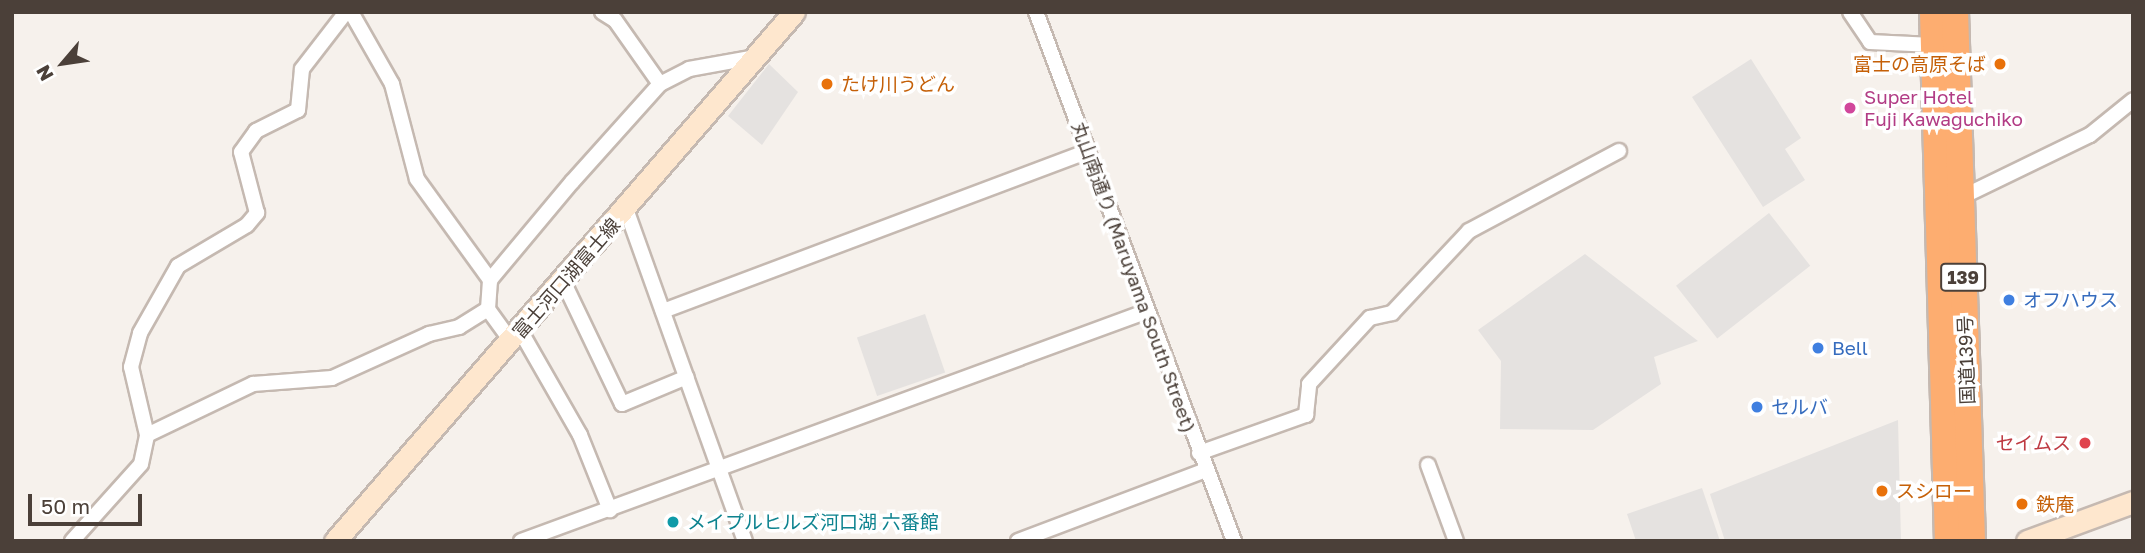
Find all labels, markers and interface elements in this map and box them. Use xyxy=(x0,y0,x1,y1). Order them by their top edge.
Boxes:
north arrow xyxy=(28,28,98,98)
place label: 富士の高原そば xyxy=(1853,53,1986,75)
marker: 富士の高原そば xyxy=(1992,56,2008,72)
text: N xyxy=(31,62,58,85)
place label: たけ川うどん xyxy=(841,73,955,95)
marker: たけ川うどん xyxy=(819,76,835,92)
place label: Super Hotel Fuji Kawaguchiko xyxy=(1864,86,2023,130)
marker: Super Hotel Fuji Kawaguchiko xyxy=(1842,100,1858,116)
street label: 丸山南通り (Maruyama South Street) xyxy=(1067,119,1201,435)
street label: 富士河口湖富士線 xyxy=(508,213,624,343)
road number: 139 xyxy=(1938,262,1988,292)
place label: オフハウス xyxy=(2023,289,2118,311)
marker: オフハウス xyxy=(2001,292,2017,308)
street label: 国道139号 xyxy=(1953,315,1979,405)
place label: Bell xyxy=(1832,337,1868,359)
marker: Bell xyxy=(1810,340,1826,356)
place label: セルバ xyxy=(1771,396,1828,418)
marker: セルバ xyxy=(1749,399,1765,415)
place label: セイムス xyxy=(1995,432,2071,454)
marker: セイムス xyxy=(2077,435,2093,451)
scale bar xyxy=(32,480,145,524)
place label: スシロー xyxy=(1896,480,1972,502)
marker: スシロー xyxy=(1874,483,1890,499)
text: 50 m xyxy=(41,493,90,519)
place label: 鉄庵 xyxy=(2036,493,2074,515)
marker: 鉄庵 xyxy=(2014,496,2030,512)
place label: メイプルヒルズ河口湖 六番館 xyxy=(687,511,939,533)
marker: メイプルヒルズ河口湖 六番館 xyxy=(665,514,681,530)

